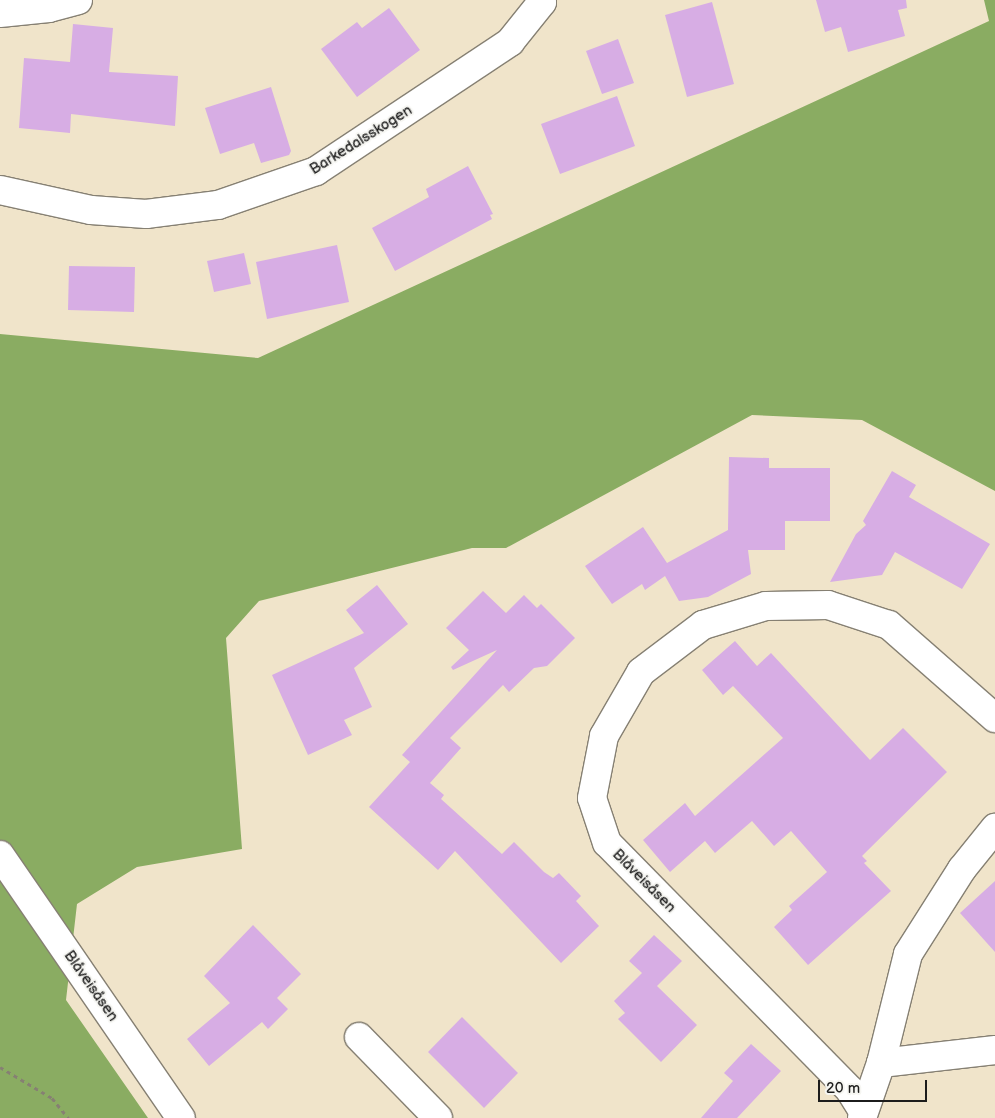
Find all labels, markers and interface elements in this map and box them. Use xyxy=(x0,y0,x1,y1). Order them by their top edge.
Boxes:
street label: Barkedalsskogen xyxy=(307,101,415,179)
street label: Blåveisåsen xyxy=(609,846,679,916)
street label: Blåveisåsen xyxy=(60,947,122,1025)
scale bar xyxy=(820,1070,929,1102)
text: 20 m xyxy=(826,1079,860,1098)

